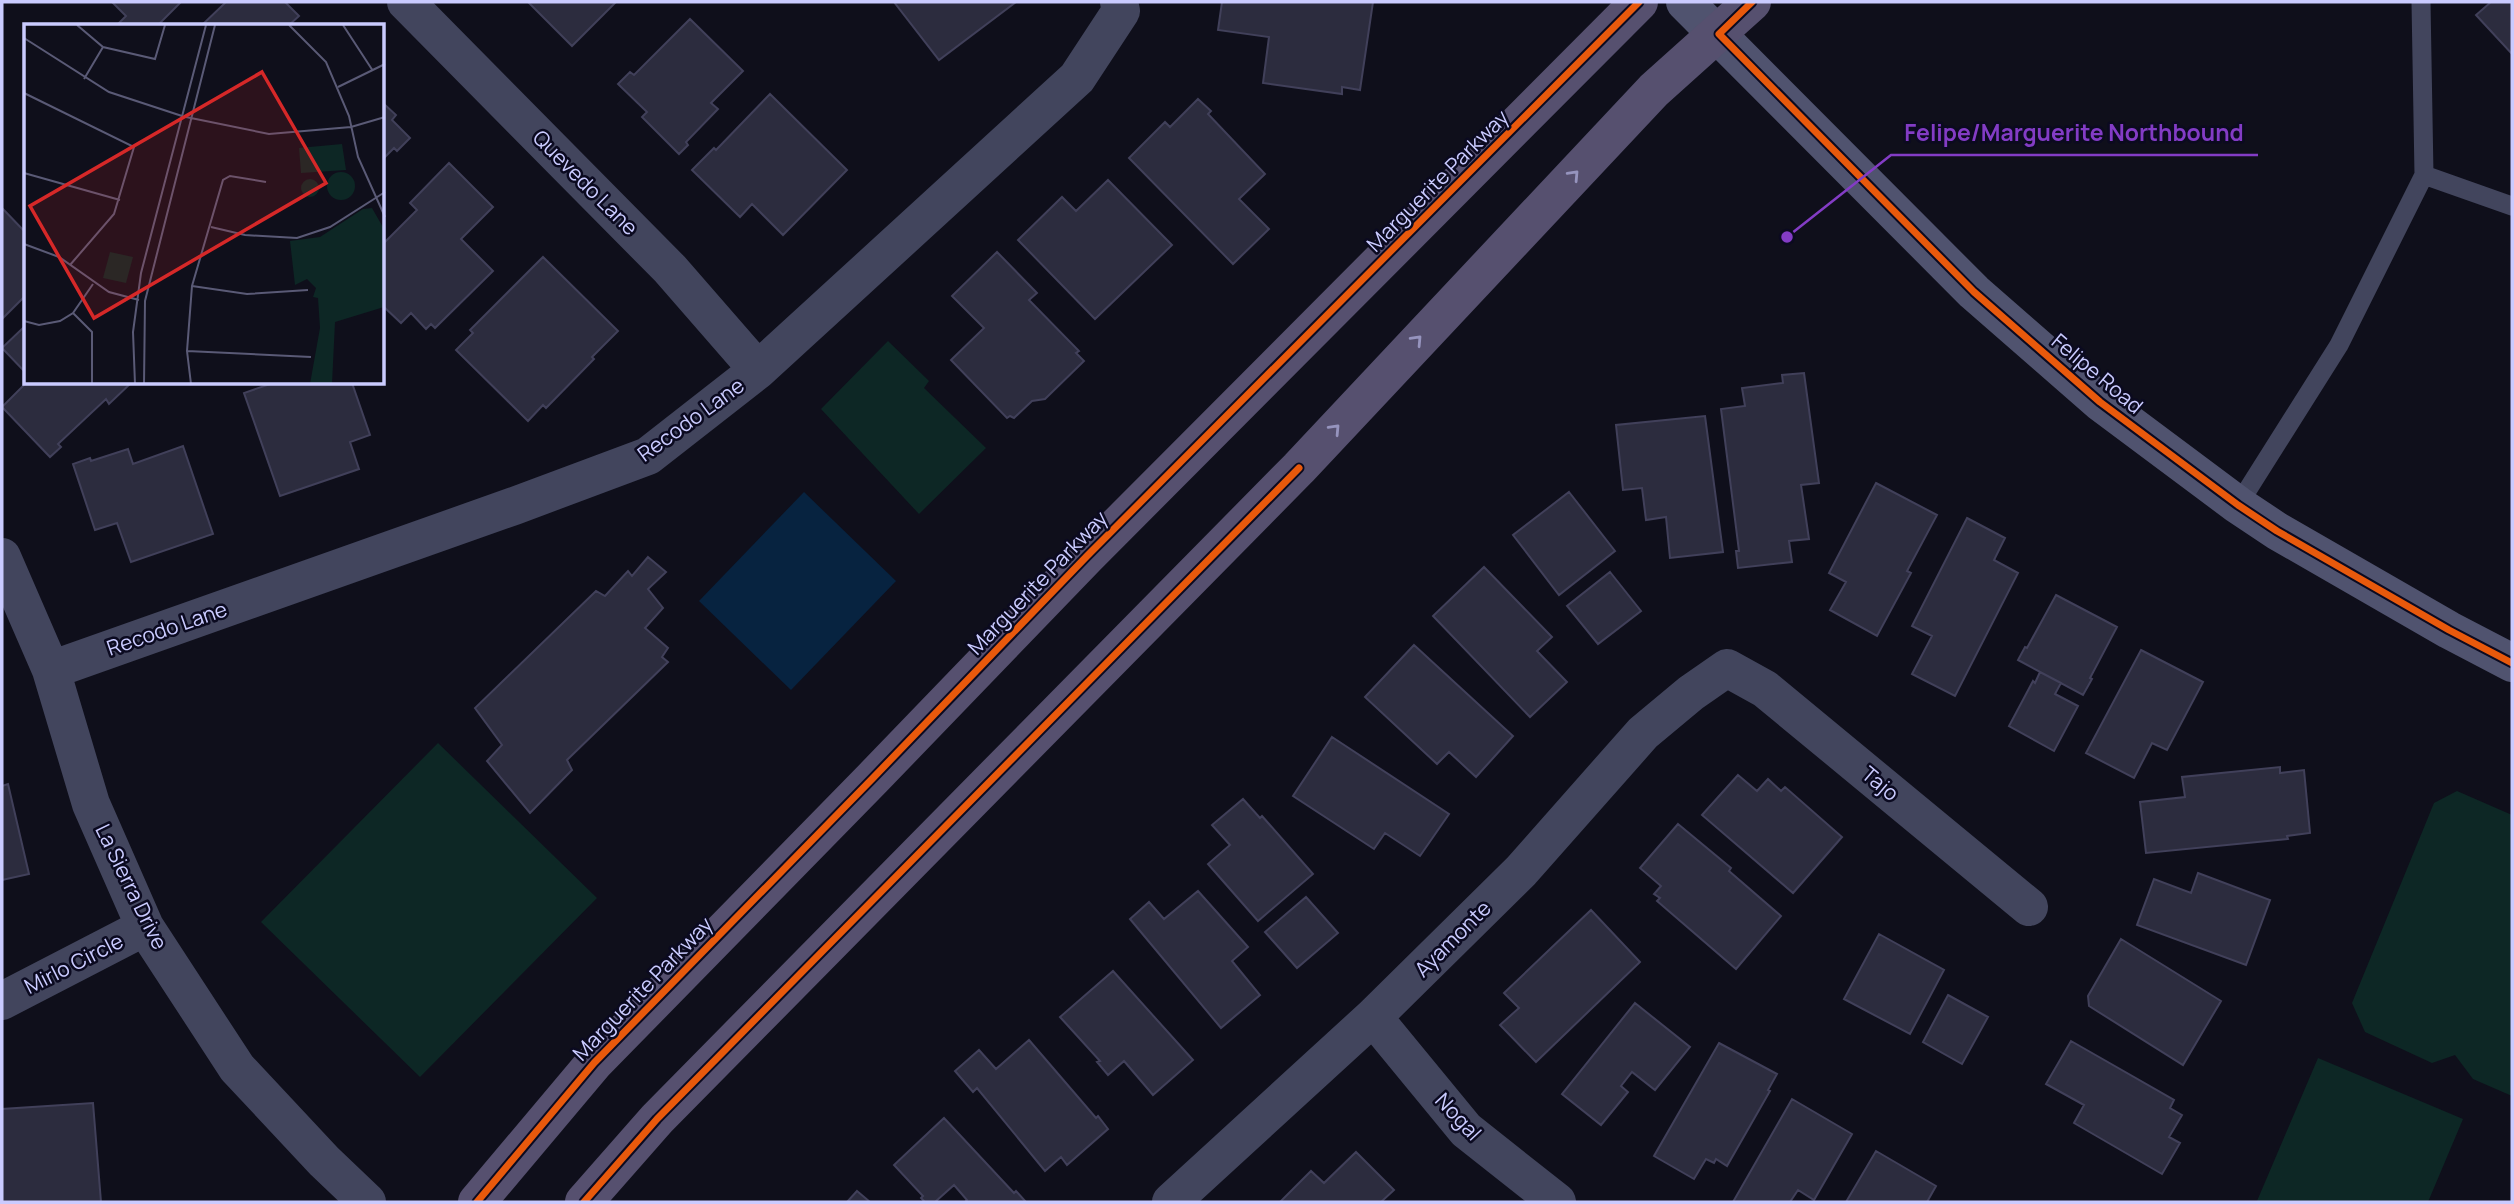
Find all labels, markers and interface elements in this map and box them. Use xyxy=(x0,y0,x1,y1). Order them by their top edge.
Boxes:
inset map xyxy=(24,24,385,385)
street label: Marguerite Parkway xyxy=(1360,103,1514,257)
callout: Felipe/Marguerite Northbound xyxy=(1891,111,2258,155)
text: Felipe/Marguerite Northbound xyxy=(1904,116,2244,148)
street label: Quevedo Lane xyxy=(527,124,644,241)
one-way arrow xyxy=(1565,170,1578,183)
street label: Felipe Road xyxy=(2046,327,2149,420)
one-way arrow xyxy=(1409,335,1422,348)
street label: Recodo Lane xyxy=(631,371,749,467)
one-way arrow xyxy=(1326,424,1339,437)
street label: Marguerite Parkway xyxy=(961,504,1113,660)
street label: Recodo Lane xyxy=(103,594,231,662)
street label: Tajo xyxy=(1856,760,1905,807)
street label: La Sierra Drive xyxy=(89,819,174,954)
street label: Ayamonte xyxy=(1408,894,1497,983)
street label: Marguerite Parkway xyxy=(566,910,718,1066)
street label: Mirlo Circle xyxy=(19,926,128,1000)
street label: Nogal xyxy=(1429,1086,1488,1146)

